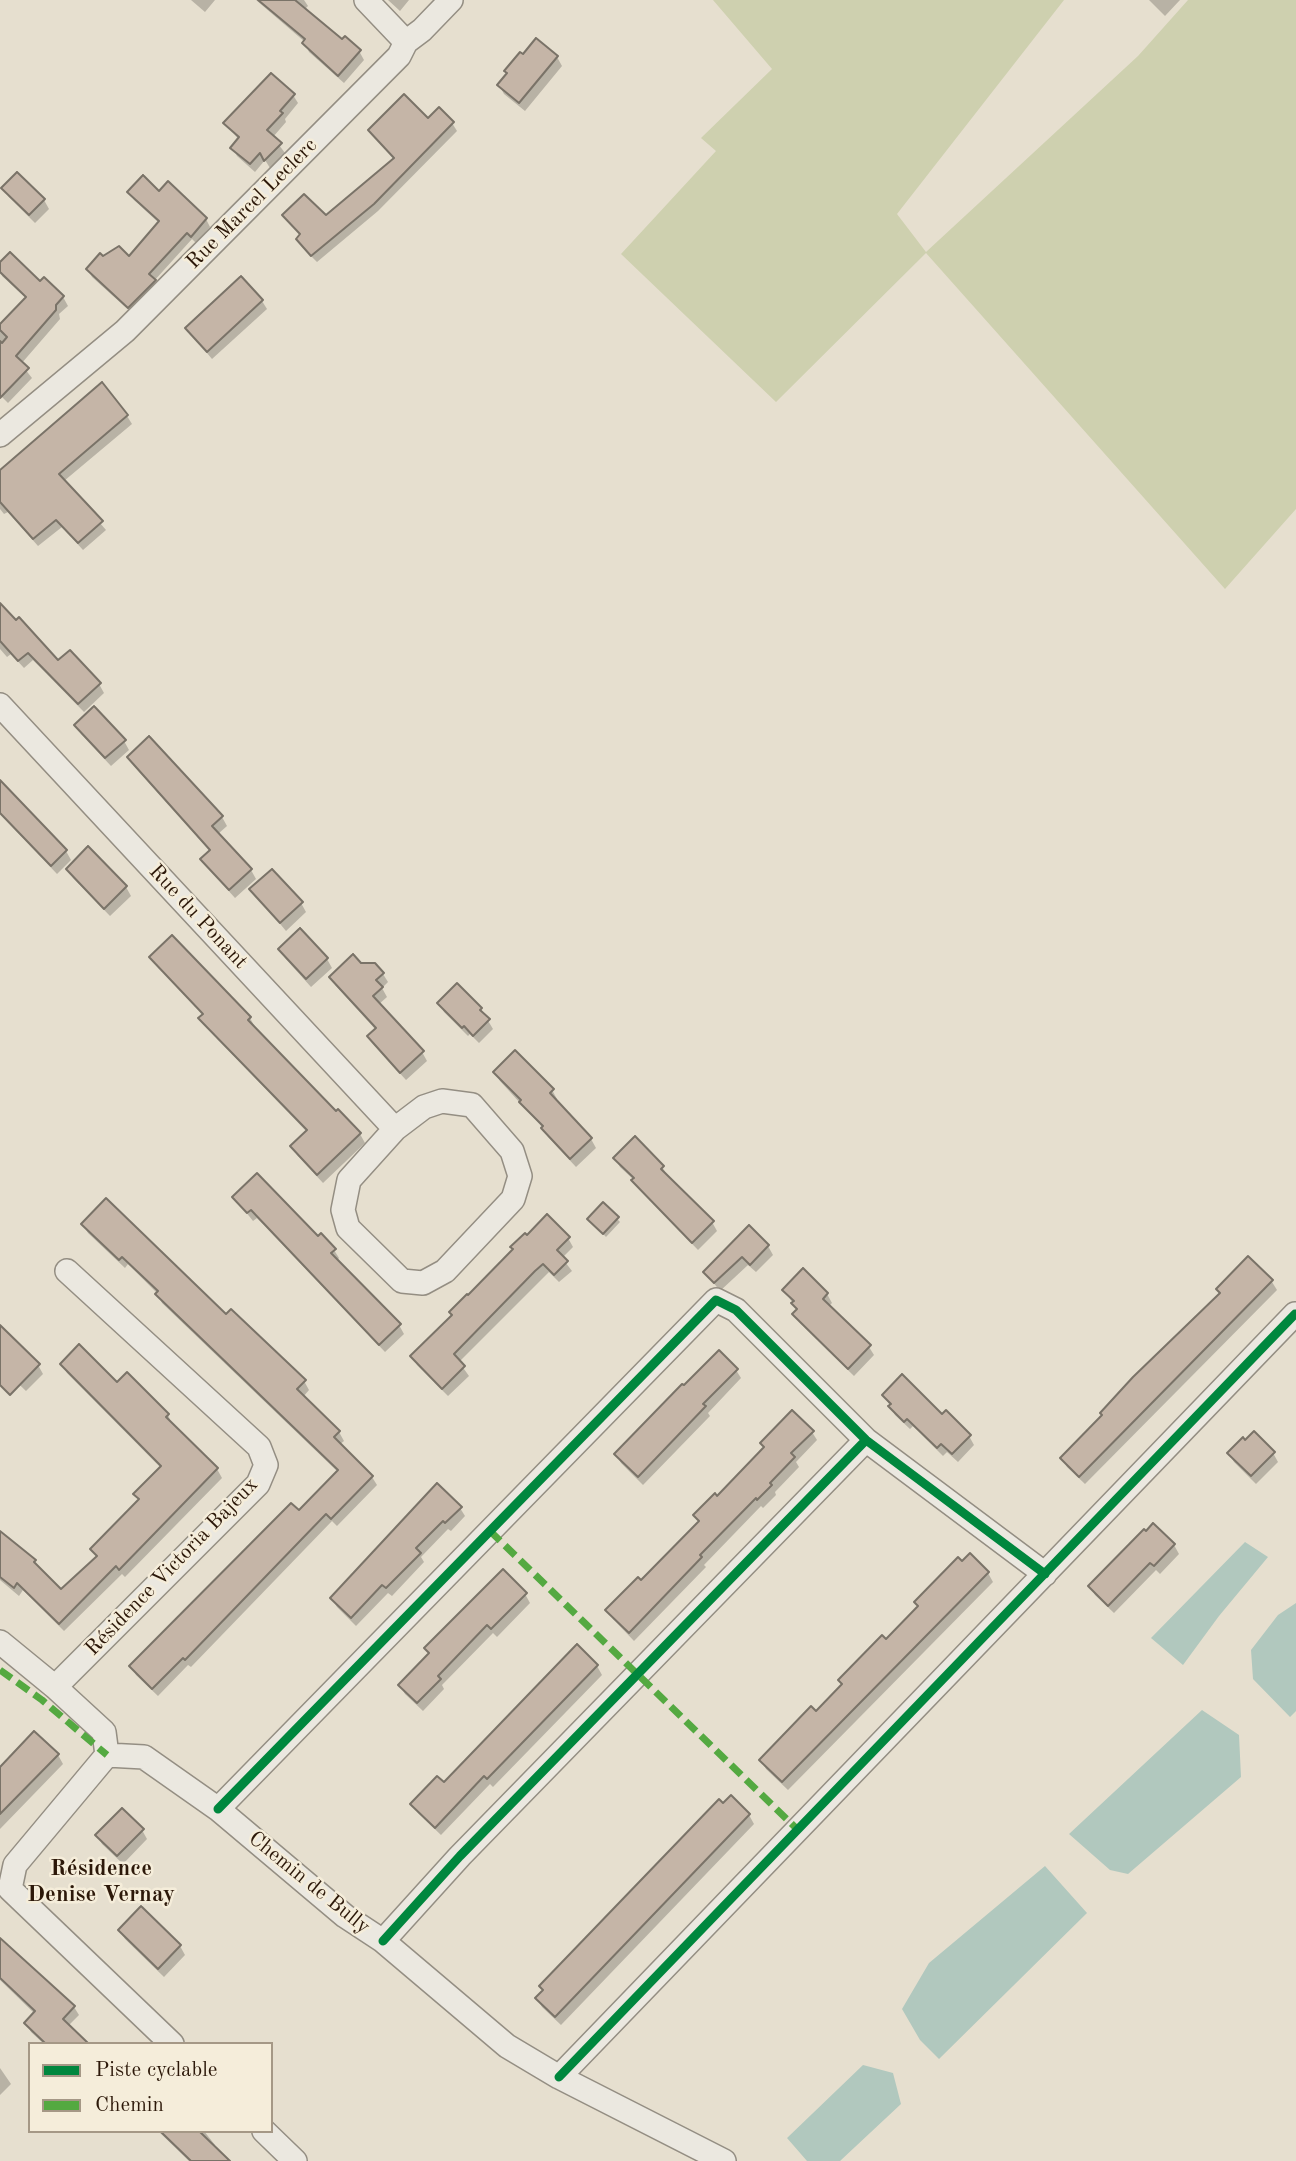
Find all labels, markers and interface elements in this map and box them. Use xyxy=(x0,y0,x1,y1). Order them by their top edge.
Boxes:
street label: Rue Marcel Leclerc xyxy=(181,133,323,275)
street label: Rue du Ponant xyxy=(143,859,253,975)
street label: Résidence Victoria Bajeux xyxy=(80,1473,264,1661)
street label: Chemin de Bully xyxy=(243,1826,375,1940)
district label: Résidence Denise Vernay xyxy=(27,1855,175,1909)
legend xyxy=(28,2042,273,2133)
text: Piste cyclable xyxy=(95,2060,218,2081)
text: Chemin xyxy=(95,2095,164,2116)

